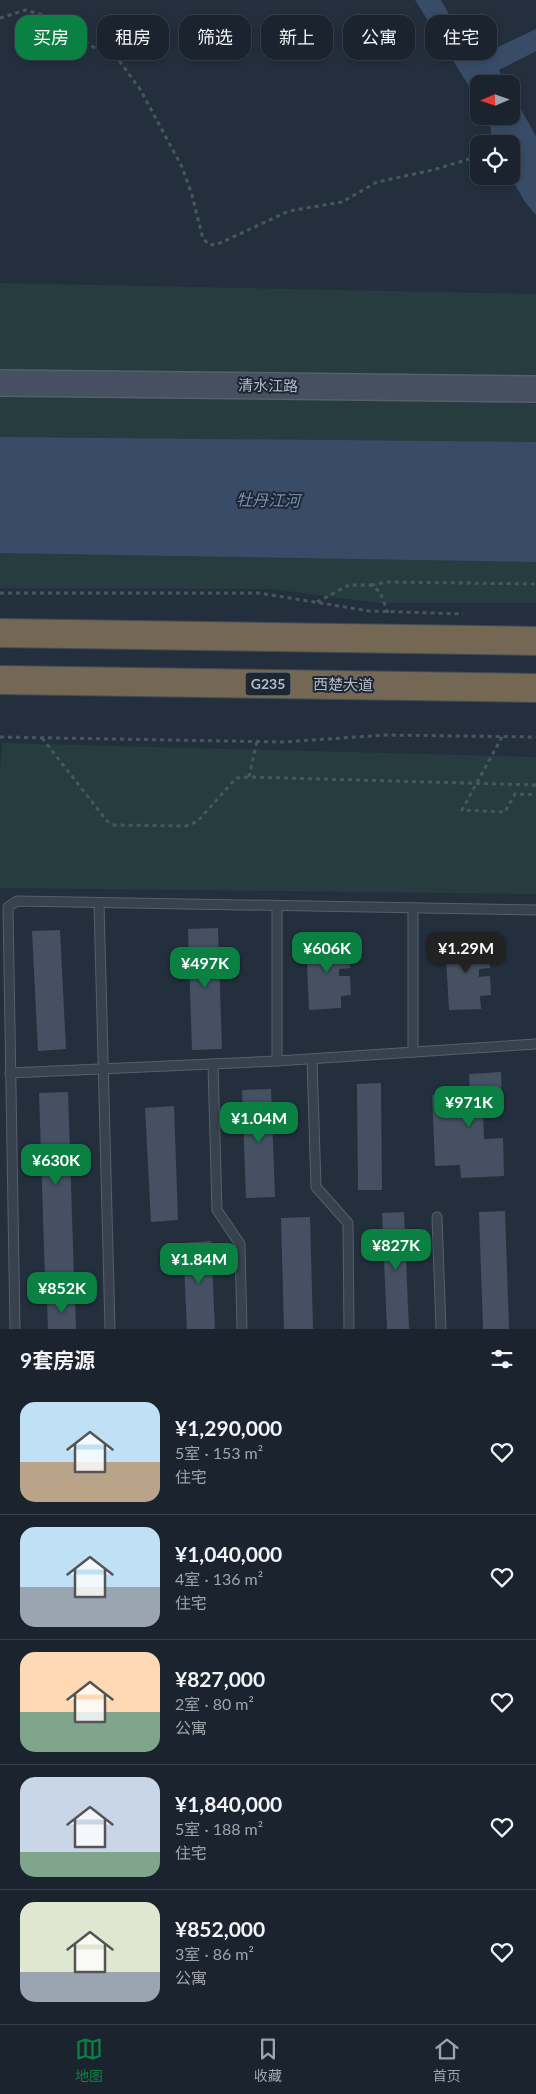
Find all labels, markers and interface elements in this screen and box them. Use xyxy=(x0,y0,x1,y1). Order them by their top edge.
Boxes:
chip: 买房 xyxy=(15,15,87,60)
chip: 租房 xyxy=(97,15,169,60)
chip: 筛选 xyxy=(179,15,251,60)
chip: 新上 xyxy=(261,15,333,60)
chip: 公寓 xyxy=(343,15,415,60)
chip: 住宅 xyxy=(425,15,497,60)
north arrow xyxy=(470,75,520,125)
map controls xyxy=(470,75,520,185)
button: locate xyxy=(470,135,520,185)
street label: 清水江路 xyxy=(238,375,298,395)
water label: 牡丹江河 xyxy=(236,489,303,510)
road number: G235 xyxy=(246,672,290,696)
street label: 西楚大道 xyxy=(313,674,373,694)
pin: ¥606K xyxy=(292,932,362,974)
pin: ¥1.29M xyxy=(425,932,507,974)
text: ¥606K xyxy=(303,938,351,957)
text: ¥1.29M xyxy=(438,938,494,957)
pin: ¥497K xyxy=(170,946,240,989)
text: ¥497K xyxy=(181,953,229,972)
pin: ¥971K xyxy=(434,1086,504,1128)
text: ¥971K xyxy=(445,1092,493,1111)
pin: ¥1.04M xyxy=(218,1102,300,1144)
text: ¥1.04M xyxy=(231,1108,287,1127)
pin: ¥630K xyxy=(21,1144,91,1186)
text: ¥630K xyxy=(32,1150,80,1169)
pin: ¥827K xyxy=(361,1228,431,1271)
text: ¥827K xyxy=(372,1235,420,1254)
pin: ¥1.84M xyxy=(158,1242,240,1285)
text: ¥1.84M xyxy=(171,1249,227,1268)
pin: ¥852K xyxy=(27,1272,97,1314)
text: ¥852K xyxy=(38,1278,86,1297)
icon: filters xyxy=(488,1345,516,1373)
text: 9套房源 xyxy=(20,1347,95,1372)
text: ¥1,290,000 xyxy=(175,1415,282,1440)
icon: home xyxy=(60,1422,120,1482)
icon: heart xyxy=(488,1438,516,1466)
text: 5室 · 153 m² xyxy=(175,1443,263,1462)
text: 住宅 xyxy=(175,1467,207,1486)
text: ¥1,040,000 xyxy=(175,1541,282,1566)
icon: home xyxy=(60,1547,120,1607)
icon: heart xyxy=(488,1563,516,1591)
text: 4室 · 136 m² xyxy=(175,1569,263,1588)
text: 住宅 xyxy=(175,1593,207,1612)
text: ¥827,000 xyxy=(175,1666,265,1691)
icon: home xyxy=(60,1672,120,1732)
icon: heart xyxy=(488,1688,516,1716)
text: 2室 · 80 m² xyxy=(175,1694,254,1713)
text: 公寓 xyxy=(175,1718,207,1737)
text: ¥1,840,000 xyxy=(175,1791,282,1816)
icon: home xyxy=(60,1797,120,1857)
icon: heart xyxy=(488,1813,516,1841)
text: 5室 · 188 m² xyxy=(175,1819,263,1838)
text: 住宅 xyxy=(175,1843,207,1862)
text: ¥852,000 xyxy=(175,1916,265,1941)
icon: home xyxy=(60,1922,120,1982)
icon: heart xyxy=(488,1938,516,1966)
text: 3室 · 86 m² xyxy=(175,1944,254,1963)
text: 公寓 xyxy=(175,1968,207,1987)
tab: 地图 xyxy=(75,2035,103,2085)
tab: 收藏 xyxy=(254,2035,282,2085)
tab: 首页 xyxy=(433,2035,461,2085)

